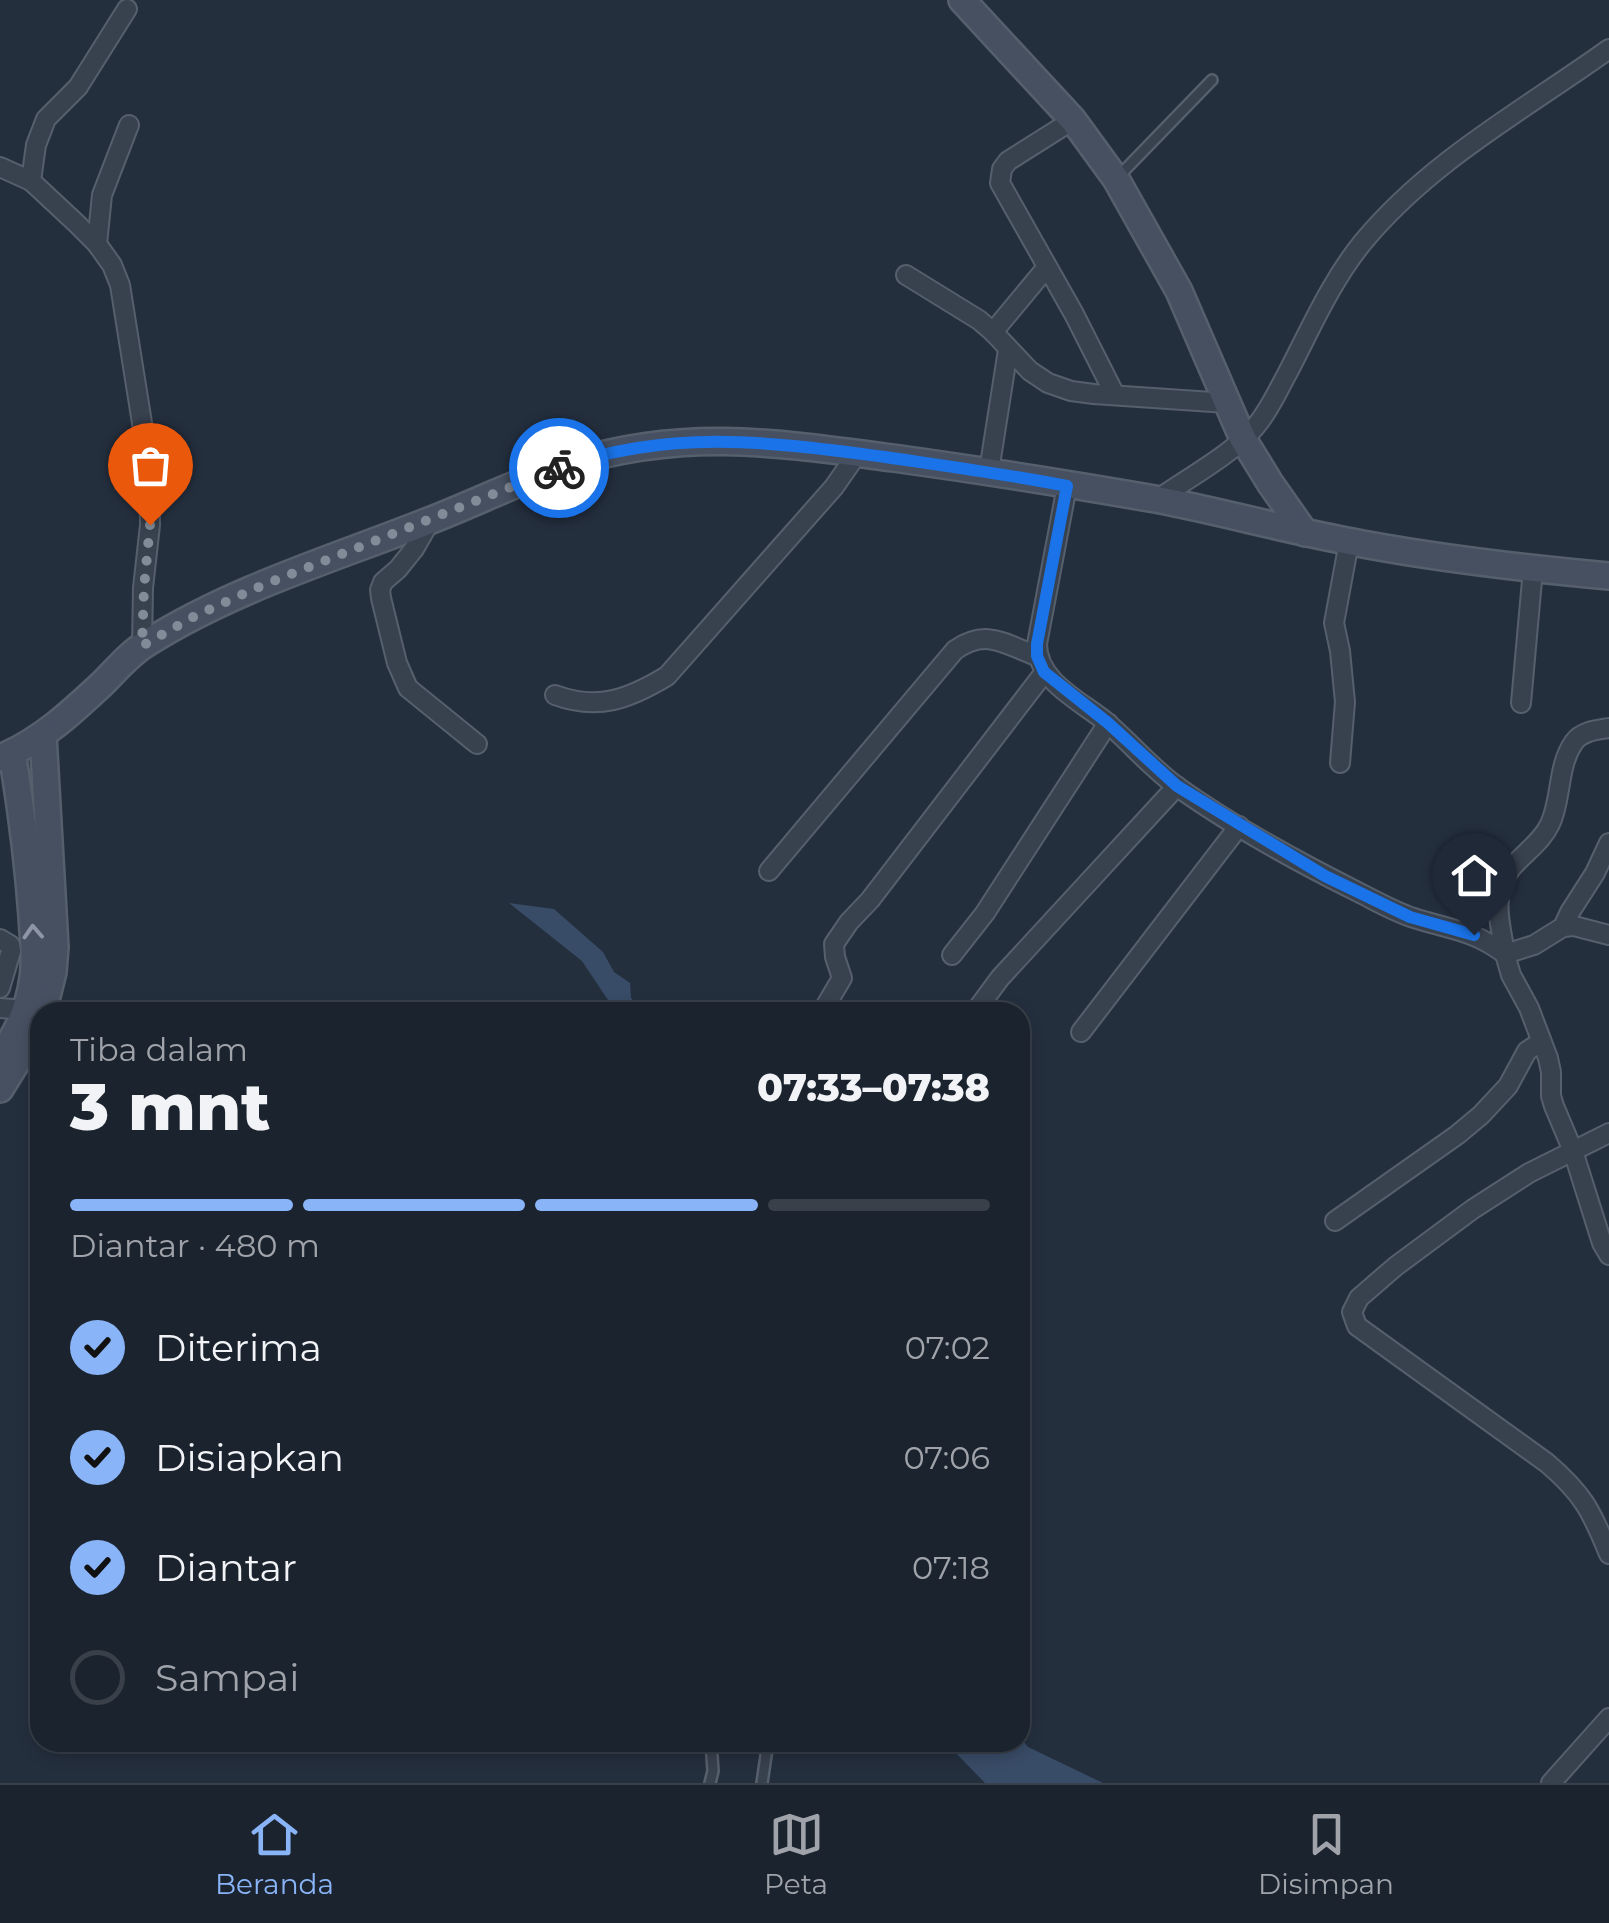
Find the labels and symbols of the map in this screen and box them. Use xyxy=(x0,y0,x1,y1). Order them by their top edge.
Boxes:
courier xyxy=(509,418,609,518)
pin xyxy=(108,423,193,526)
pin xyxy=(1432,833,1517,936)
one-way arrow xyxy=(23,923,44,939)

